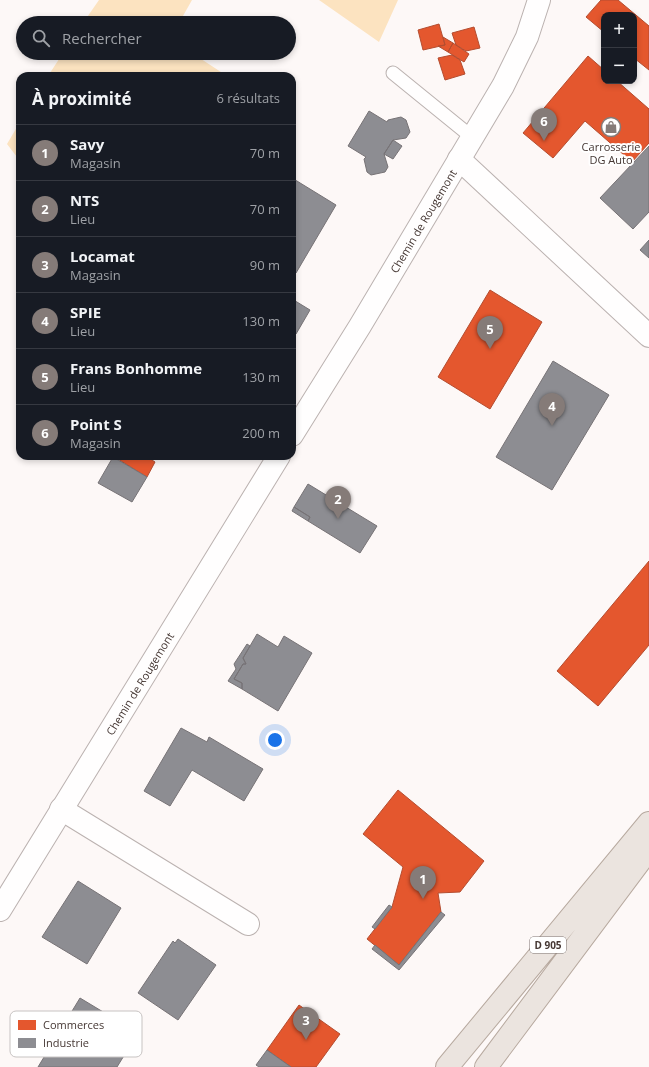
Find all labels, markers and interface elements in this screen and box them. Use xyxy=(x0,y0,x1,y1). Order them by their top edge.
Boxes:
map controls xyxy=(601,12,637,84)
button: + xyxy=(601,12,637,48)
search box xyxy=(16,16,296,60)
icon: search xyxy=(30,27,52,49)
text: Rechercher xyxy=(62,28,142,48)
button: − xyxy=(601,48,637,84)
text: À proximité xyxy=(32,87,131,110)
text: 6 résultats xyxy=(216,89,280,107)
pin: 6 xyxy=(531,108,557,141)
shop icon: Carrosserie DG Auto xyxy=(600,116,622,138)
text: Savy xyxy=(70,134,104,154)
place label: Carrosserie DG Auto xyxy=(582,139,640,167)
text: 1 xyxy=(41,144,49,162)
text: 70 m xyxy=(250,144,280,162)
text: Magasin xyxy=(70,154,121,172)
street label: Chemin de Rougemont xyxy=(386,166,459,275)
text: NTS xyxy=(70,190,99,210)
text: 2 xyxy=(41,200,49,218)
text: 70 m xyxy=(250,200,280,218)
text: Lieu xyxy=(70,210,95,228)
text: Locamat xyxy=(70,246,135,266)
text: 3 xyxy=(41,256,49,274)
text: 90 m xyxy=(250,256,280,274)
text: Magasin xyxy=(70,266,121,284)
text: SPIE xyxy=(70,302,101,322)
text: 4 xyxy=(41,312,49,330)
text: 130 m xyxy=(242,312,280,330)
pin: 5 xyxy=(477,316,503,349)
text: Lieu xyxy=(70,322,95,340)
text: Frans Bonhomme xyxy=(70,358,202,378)
text: 5 xyxy=(41,368,49,386)
text: 130 m xyxy=(242,368,280,386)
text: Lieu xyxy=(70,378,95,396)
pin: 4 xyxy=(539,393,565,426)
text: Point S xyxy=(70,414,122,434)
text: 6 xyxy=(41,424,49,442)
text: 200 m xyxy=(242,424,280,442)
text: Magasin xyxy=(70,434,121,452)
pin: 2 xyxy=(325,486,351,519)
street label: Chemin de Rougemont xyxy=(102,629,177,738)
your location xyxy=(265,730,285,750)
pin: 1 xyxy=(410,866,436,899)
road number: D 905 xyxy=(530,937,566,953)
pin: 3 xyxy=(293,1007,319,1040)
legend xyxy=(10,1011,142,1057)
text: Commerces xyxy=(43,1017,104,1032)
text: Industrie xyxy=(43,1035,89,1050)

